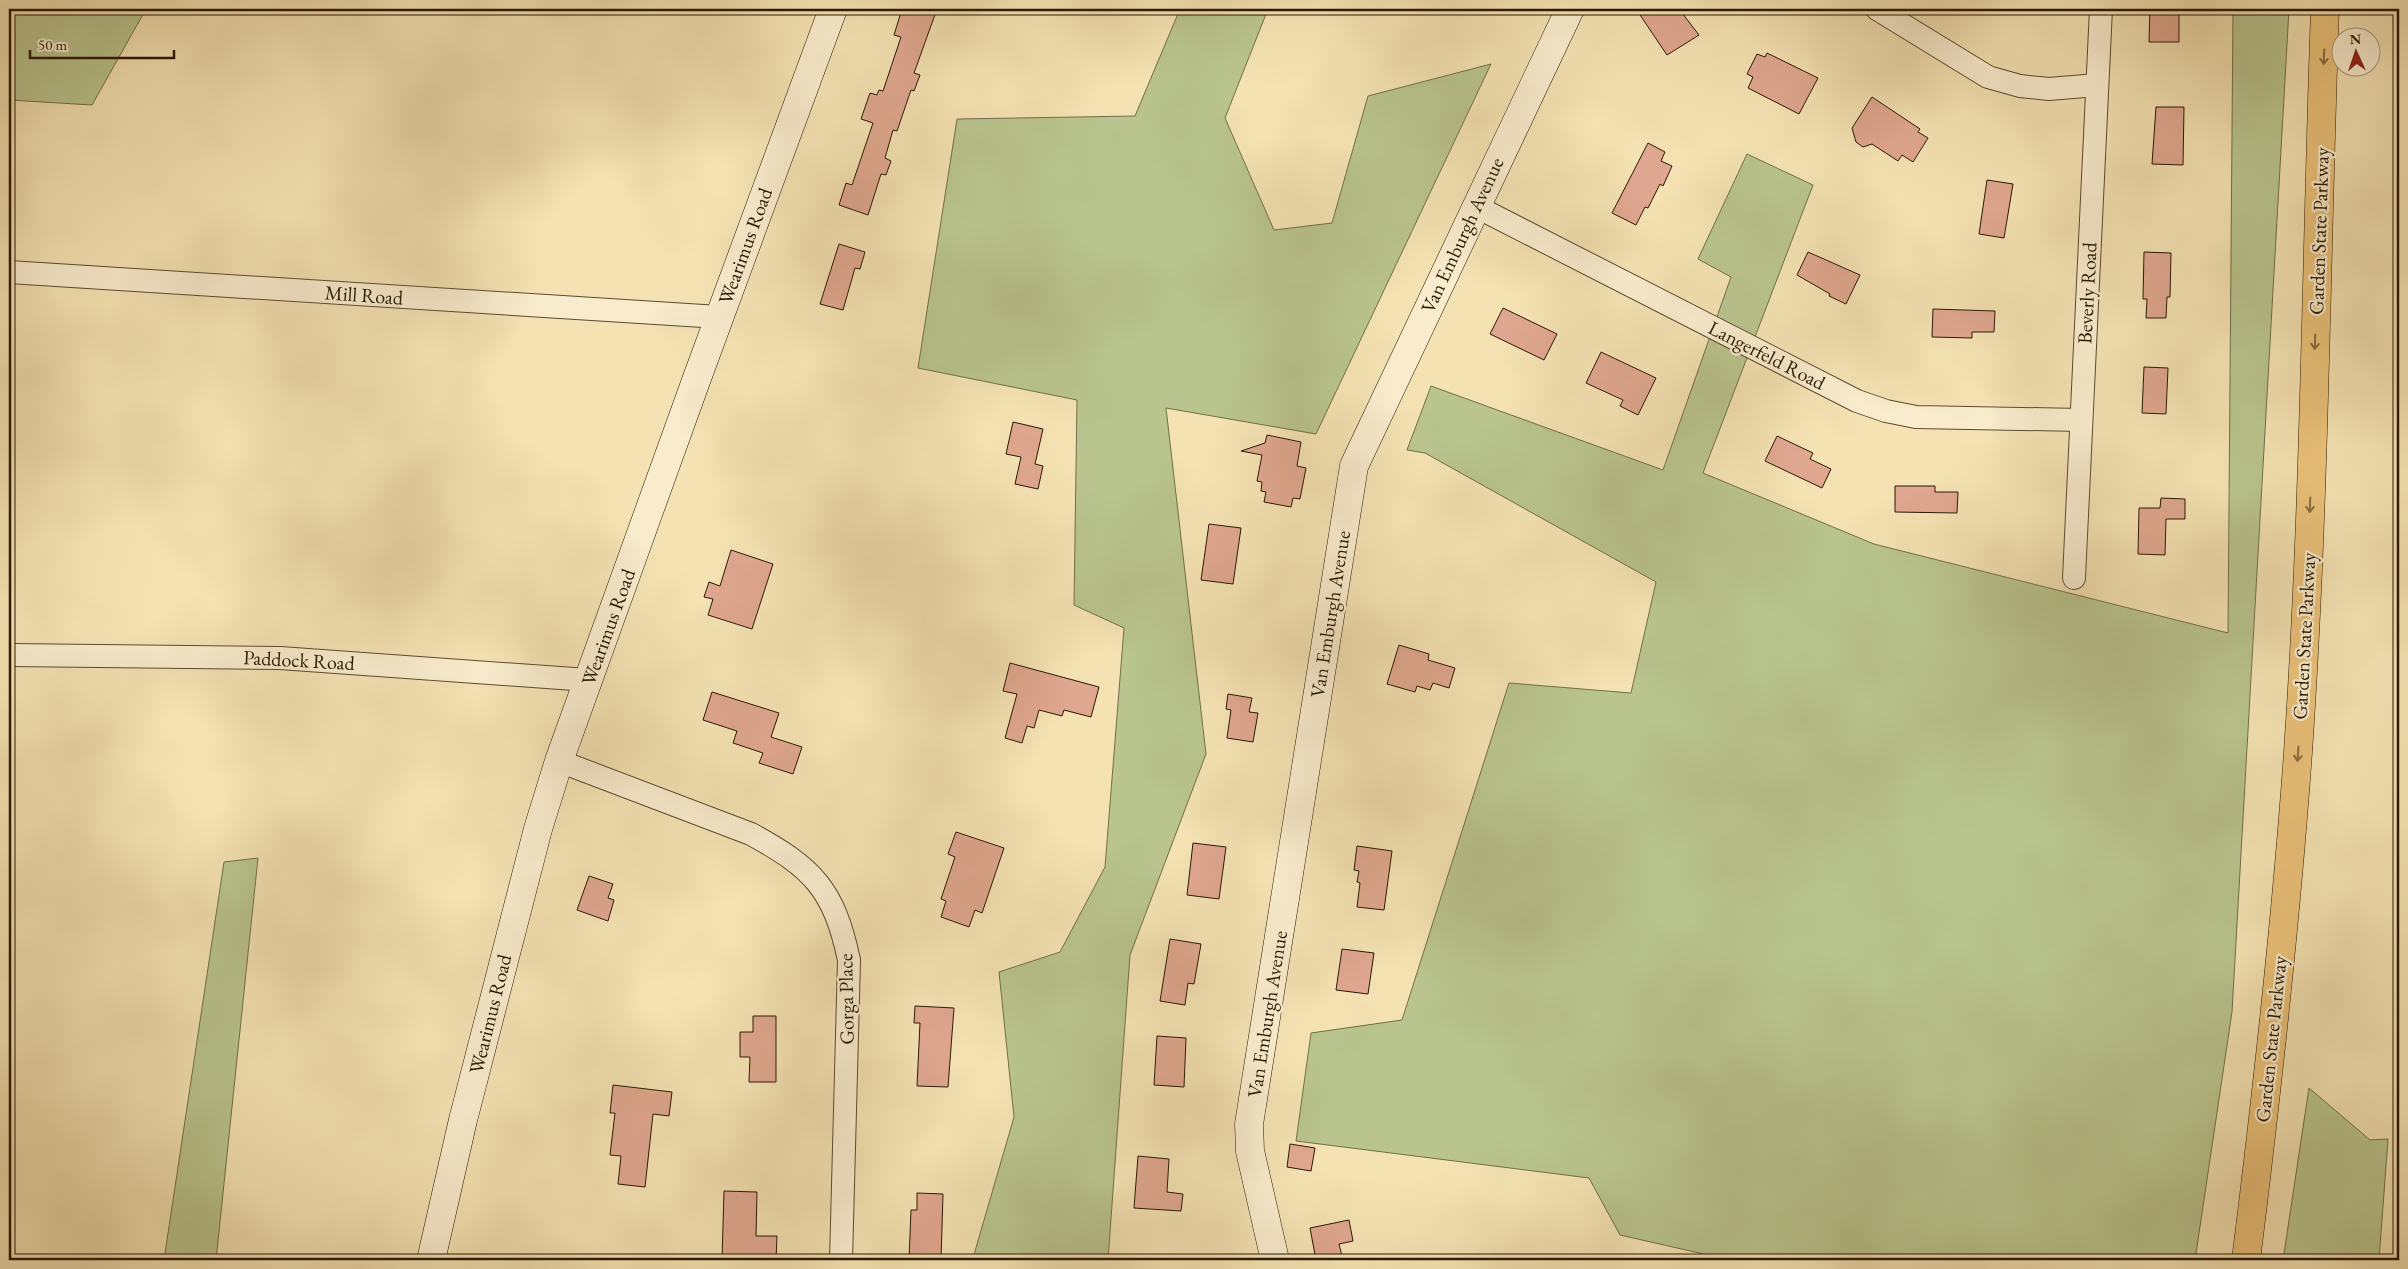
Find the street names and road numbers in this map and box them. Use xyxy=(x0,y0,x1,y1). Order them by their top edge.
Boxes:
street label: Garden State Parkway xyxy=(2303,147,2335,315)
street label: Van Emburgh Avenue xyxy=(1415,153,1510,317)
street label: Wearimus Road xyxy=(712,183,778,308)
street label: Beverly Road xyxy=(2071,241,2103,344)
street label: Mill Road xyxy=(324,279,405,311)
street label: Langerfeld Road xyxy=(1704,314,1831,396)
street label: Van Emburgh Avenue xyxy=(1304,528,1356,699)
street label: Garden State Parkway xyxy=(2287,552,2321,720)
street label: Wearimus Road xyxy=(575,564,641,689)
street label: Paddock Road xyxy=(243,644,356,676)
street label: Van Emburgh Avenue xyxy=(1241,928,1293,1099)
street label: Wearimus Road xyxy=(463,951,518,1076)
street label: Gorga Place xyxy=(832,953,860,1045)
street label: Garden State Parkway xyxy=(2249,954,2293,1124)

